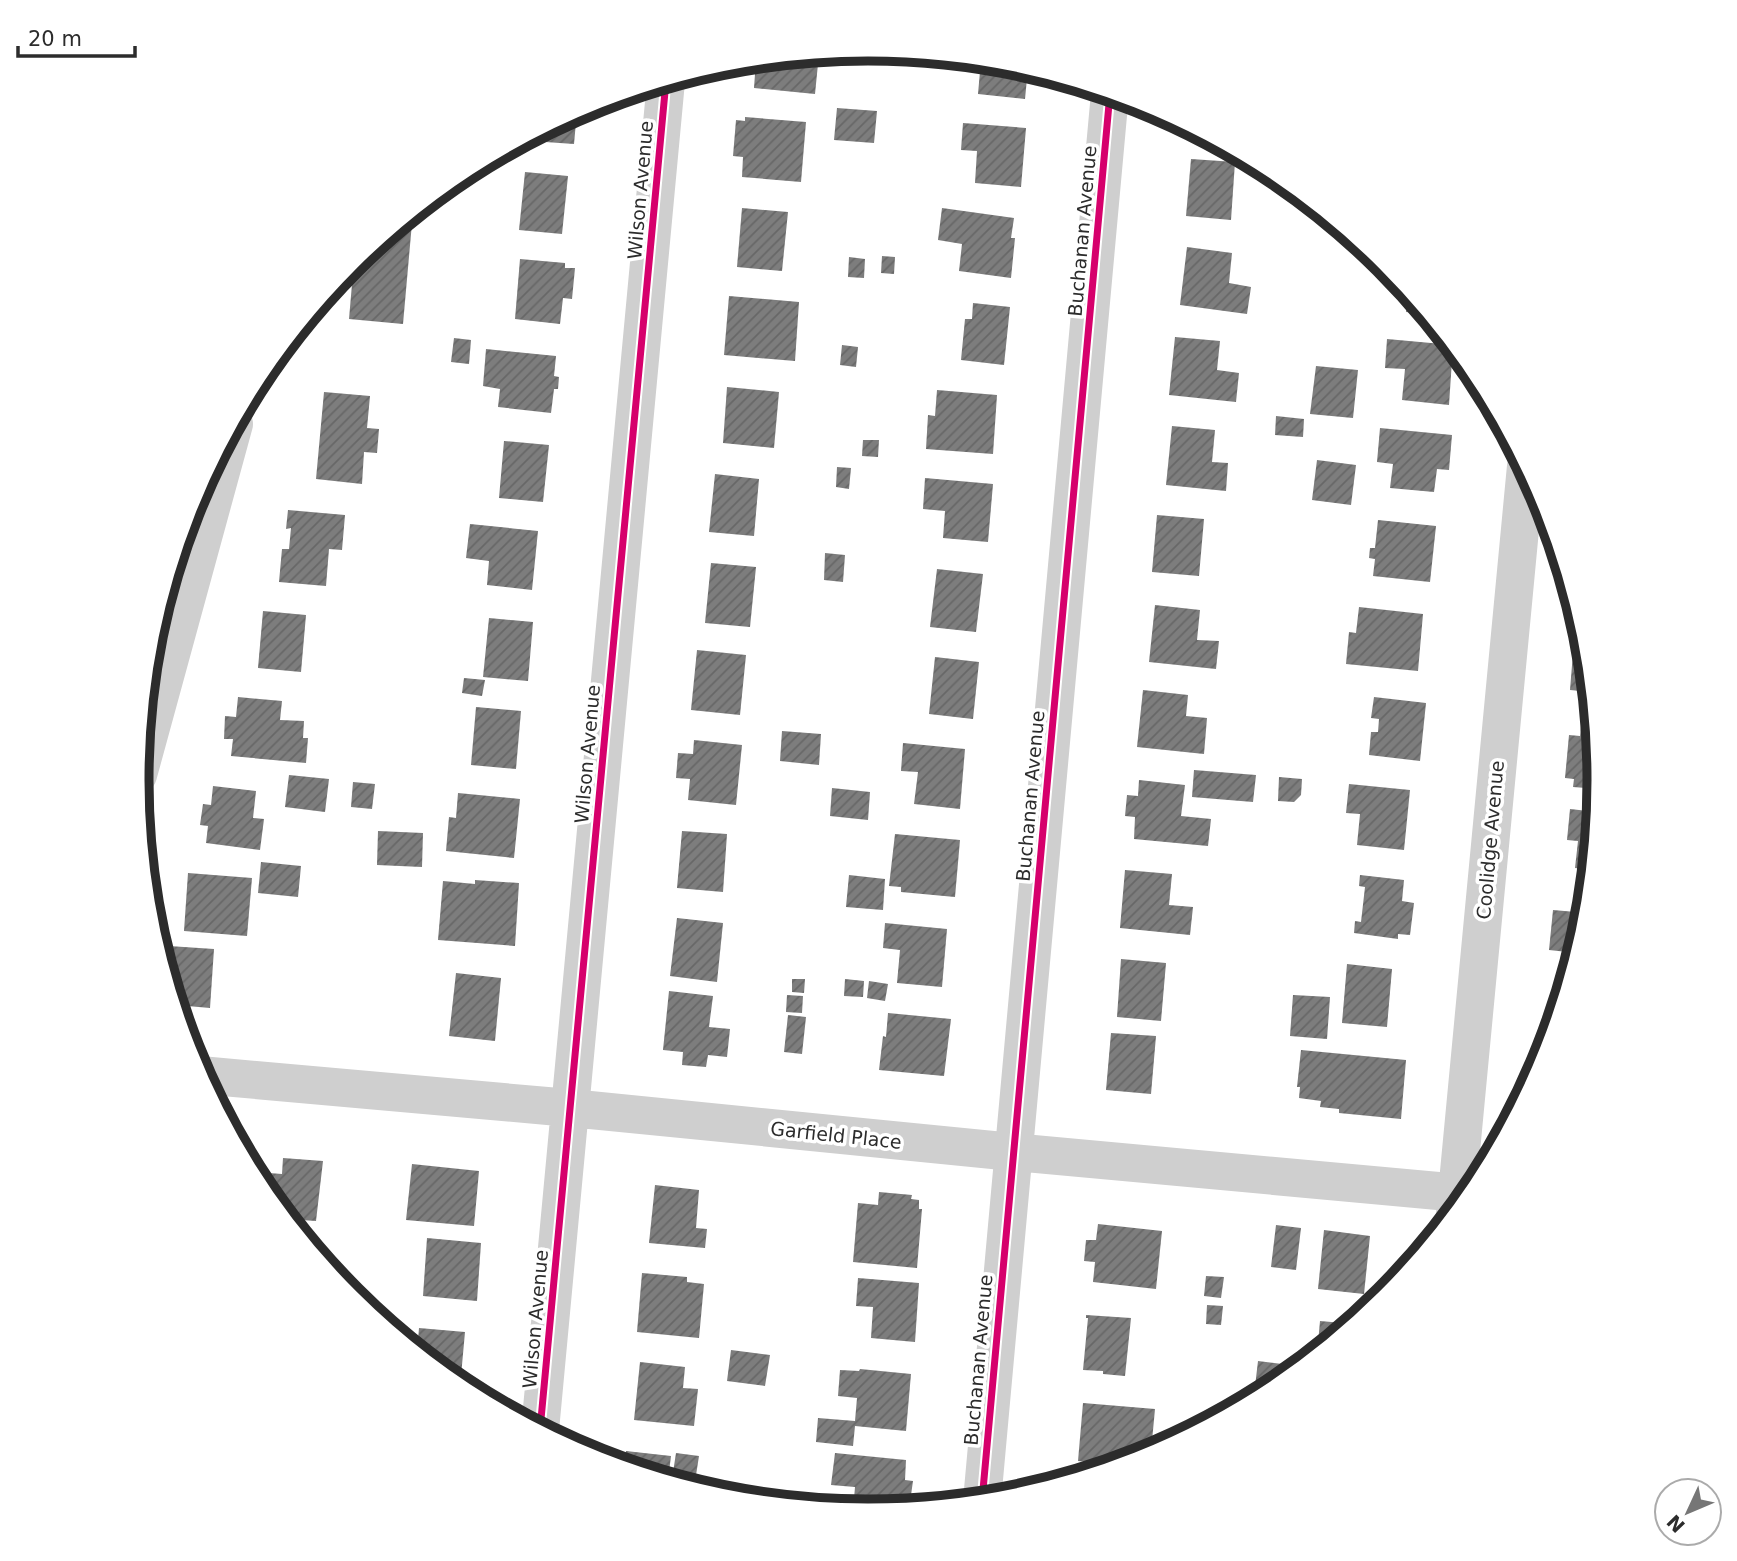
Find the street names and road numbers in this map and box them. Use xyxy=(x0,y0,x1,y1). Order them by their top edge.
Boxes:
street label: Wilson Avenue xyxy=(623,120,657,260)
street label: Buchanan Avenue xyxy=(1064,145,1100,317)
street label: Wilson Avenue xyxy=(570,684,604,824)
street label: Buchanan Avenue xyxy=(1012,710,1048,882)
street label: Coolidge Avenue xyxy=(1472,760,1508,920)
street label: Garfield Place xyxy=(769,1117,903,1153)
street label: Wilson Avenue xyxy=(518,1249,552,1389)
street label: Buchanan Avenue xyxy=(960,1274,996,1446)

